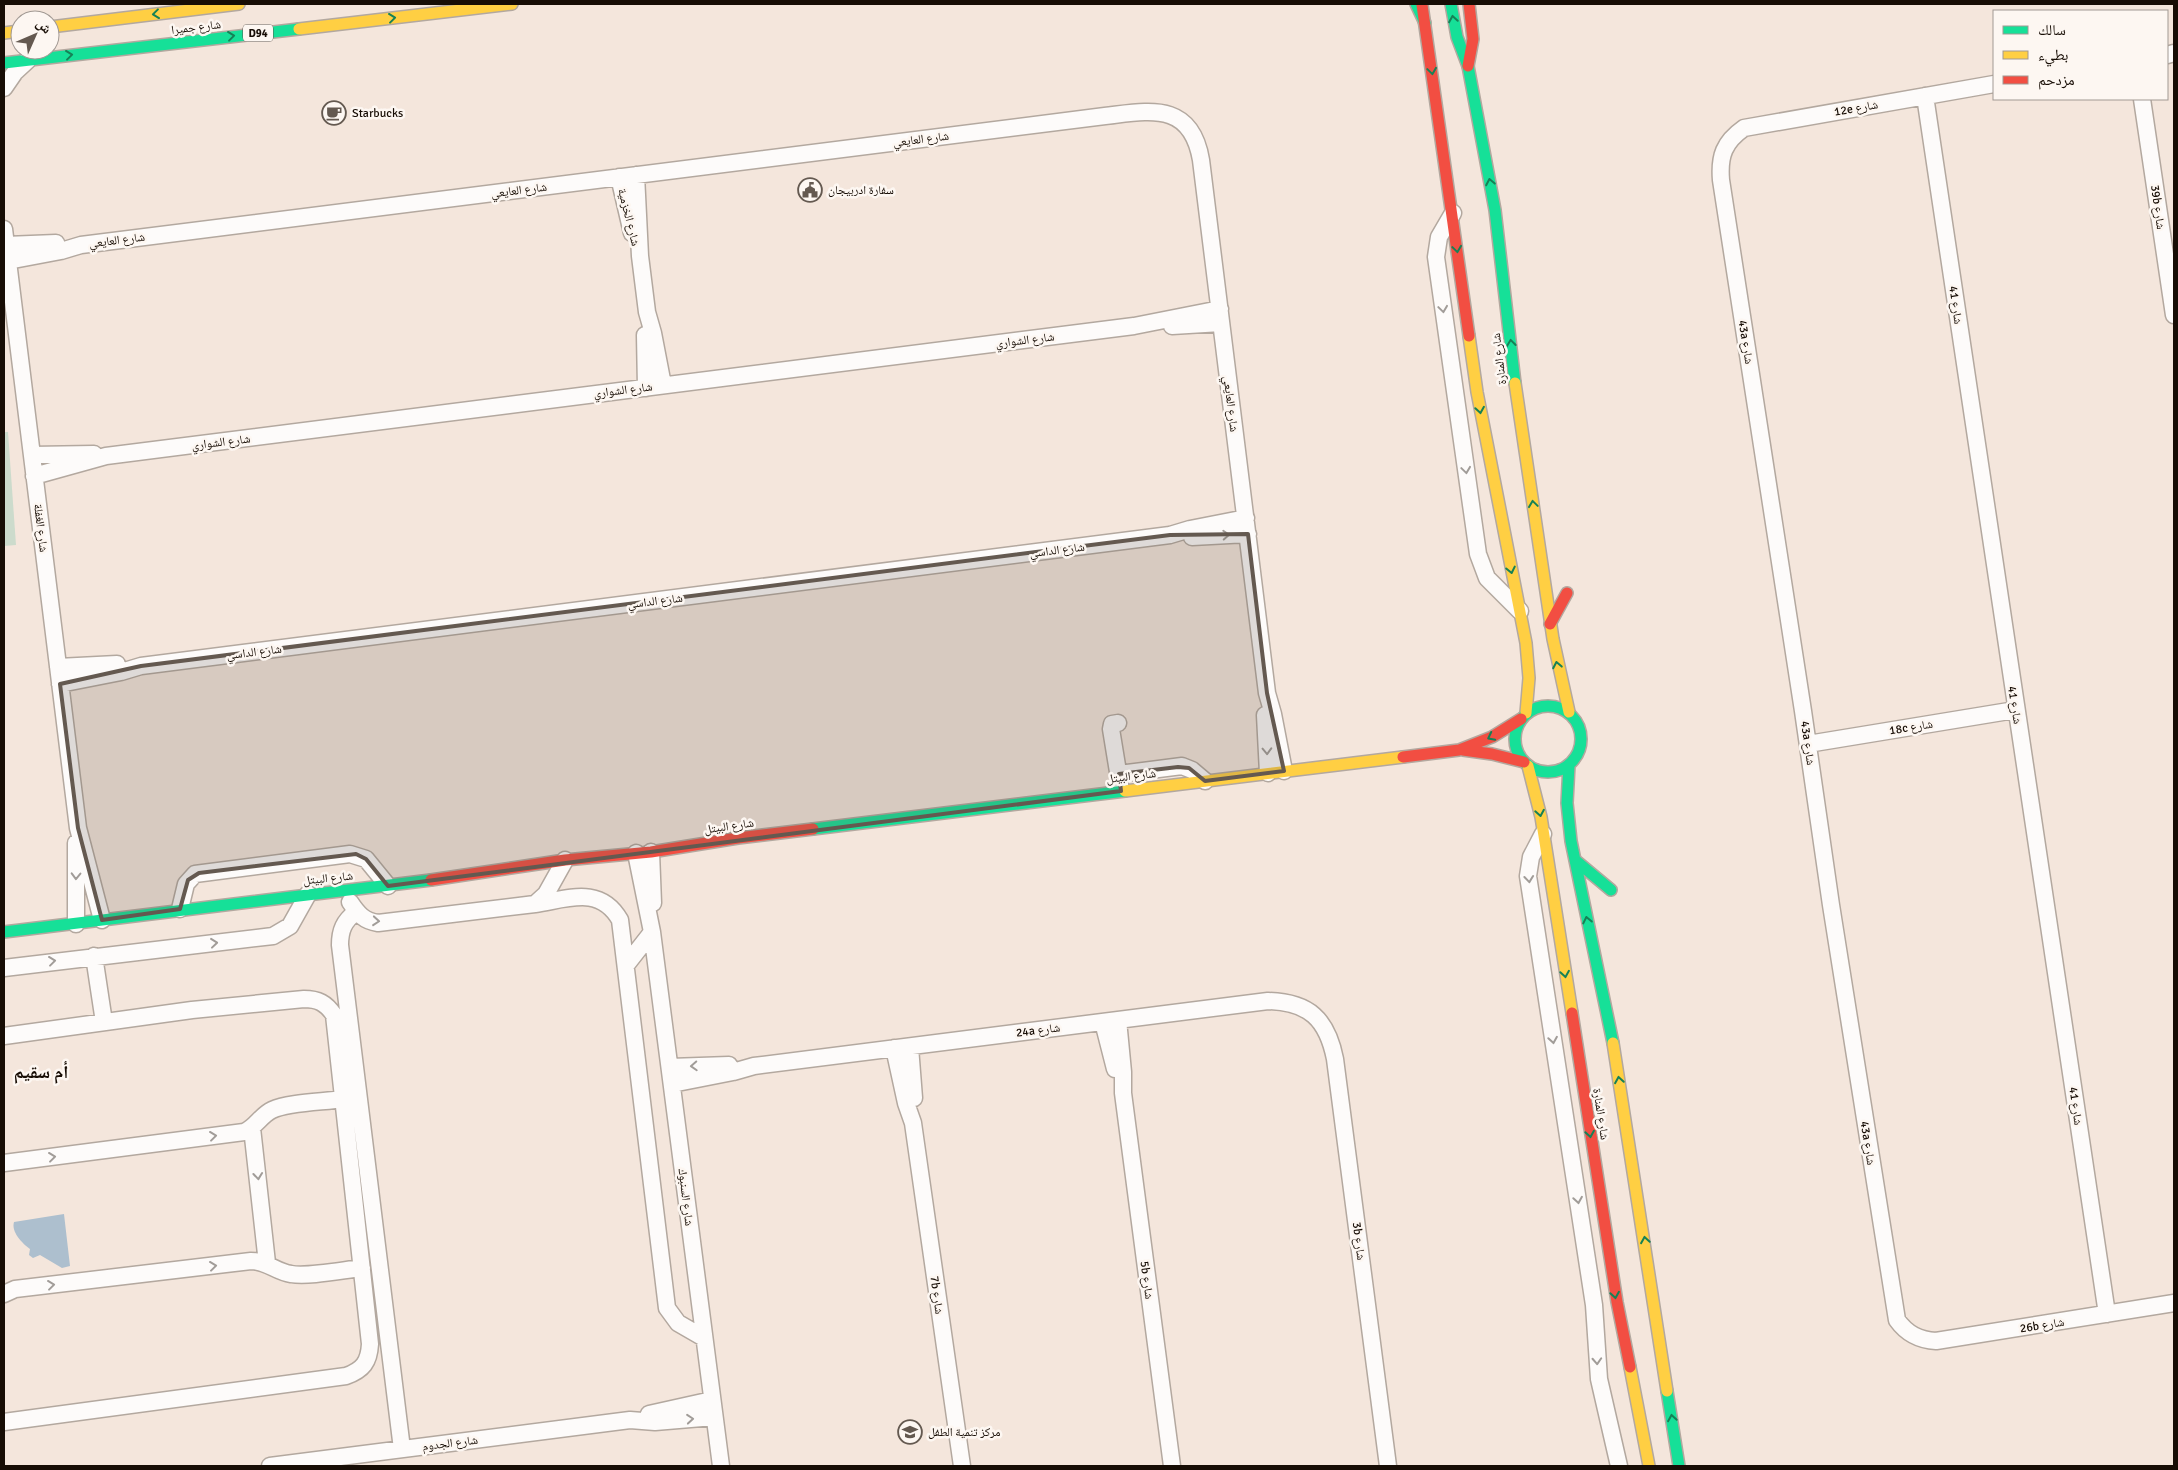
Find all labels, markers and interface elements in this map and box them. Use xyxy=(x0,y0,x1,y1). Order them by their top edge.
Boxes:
one-way arrow xyxy=(152,8,160,19)
north arrow xyxy=(10,10,60,60)
legend xyxy=(1993,10,2168,100)
one-way arrow xyxy=(389,13,397,24)
one-way arrow xyxy=(1449,14,1459,23)
text: ش xyxy=(33,15,55,38)
street label: شارع جميرا xyxy=(170,17,222,38)
text: سالك xyxy=(2038,21,2066,39)
road number: D94 xyxy=(243,24,273,42)
one-way arrow xyxy=(227,31,235,42)
text: بطيء xyxy=(2038,46,2068,67)
one-way arrow xyxy=(66,50,74,61)
one-way arrow xyxy=(1426,67,1437,75)
text: مزدحم xyxy=(2038,71,2075,90)
street label: 12e شارع xyxy=(1833,97,1879,120)
cafe icon: Starbucks xyxy=(321,100,347,126)
place label: Starbucks xyxy=(352,106,403,121)
street label: شارع العايعي xyxy=(892,129,950,152)
public building icon: سفارة ادربيجان xyxy=(797,177,823,203)
one-way arrow xyxy=(1485,178,1495,186)
street label: شارع العايعي xyxy=(490,180,548,203)
place label: سفارة ادربيجان xyxy=(828,183,894,198)
street label: 39b شارع xyxy=(2147,184,2168,230)
street label: شارع الخزمية xyxy=(614,187,643,248)
street label: شارع العايعي xyxy=(88,230,146,253)
one-way arrow xyxy=(1452,245,1462,254)
street label: شارع 41 xyxy=(1945,285,1966,325)
one-way arrow xyxy=(1437,306,1448,314)
street label: 43a شارع xyxy=(1735,319,1756,365)
street label: شارع الشواري xyxy=(995,329,1056,354)
street label: شارع المنارة xyxy=(1489,332,1510,386)
one-way arrow xyxy=(1506,339,1517,347)
street label: شارع العايعي xyxy=(1218,375,1241,433)
street label: شارع الشواري xyxy=(593,379,654,404)
one-way arrow xyxy=(1474,406,1484,415)
street label: شارع الشواري xyxy=(191,431,252,456)
one-way arrow xyxy=(1460,467,1471,475)
one-way arrow xyxy=(1528,500,1538,508)
street label: شارع الغفلة xyxy=(30,503,51,553)
one-way arrow xyxy=(1222,530,1230,540)
street label: شارع الداسي xyxy=(1029,540,1086,563)
one-way arrow xyxy=(1506,565,1516,574)
street label: شارع الداسي xyxy=(627,591,684,614)
street label: شارع الداسي xyxy=(226,642,283,665)
one-way arrow xyxy=(1553,660,1563,669)
street label: شارع 41 xyxy=(2004,685,2025,725)
street label: 18c شارع xyxy=(1888,717,1934,738)
street label: 43a شارع xyxy=(1797,720,1818,766)
one-way arrow xyxy=(1487,731,1496,741)
one-way arrow xyxy=(1261,747,1272,755)
street label: شارع البيتل xyxy=(1105,766,1157,787)
one-way arrow xyxy=(1535,809,1545,817)
street label: شارع البيتل xyxy=(703,816,755,837)
street label: شارع البيتل xyxy=(302,868,354,889)
one-way arrow xyxy=(71,872,81,880)
one-way arrow xyxy=(1523,875,1534,883)
one-way arrow xyxy=(372,916,380,927)
one-way arrow xyxy=(1583,916,1593,925)
one-way arrow xyxy=(210,938,218,949)
one-way arrow xyxy=(48,957,56,967)
one-way arrow xyxy=(1560,969,1570,978)
street label: 24a شارع xyxy=(1015,1020,1061,1041)
one-way arrow xyxy=(1548,1035,1558,1044)
district label: أم سقيم xyxy=(14,1061,68,1084)
one-way arrow xyxy=(690,1061,698,1072)
one-way arrow xyxy=(1614,1075,1625,1083)
street label: شارع 41 xyxy=(2065,1086,2086,1126)
street label: شارع المنارة xyxy=(1589,1087,1612,1141)
street label: 43a شارع xyxy=(1857,1120,1878,1166)
one-way arrow xyxy=(1585,1130,1595,1139)
one-way arrow xyxy=(210,1131,218,1142)
one-way arrow xyxy=(48,1152,56,1163)
street label: شارع السنبوك xyxy=(675,1167,697,1227)
one-way arrow xyxy=(252,1172,263,1180)
one-way arrow xyxy=(1572,1197,1583,1205)
street label: 3b شارع xyxy=(1349,1221,1368,1261)
one-way arrow xyxy=(1640,1236,1650,1244)
street label: 5b شارع xyxy=(1136,1260,1157,1300)
one-way arrow xyxy=(209,1261,217,1272)
street label: 7b شارع xyxy=(926,1275,947,1315)
one-way arrow xyxy=(48,1280,56,1291)
one-way arrow xyxy=(1610,1290,1620,1299)
street label: 26b شارع xyxy=(2019,1315,2065,1336)
one-way arrow xyxy=(1592,1358,1603,1366)
one-way arrow xyxy=(686,1414,694,1425)
one-way arrow xyxy=(1667,1414,1678,1422)
school or university icon: مركز تنمية الطفل xyxy=(897,1419,923,1445)
place label: مركز تنمية الطفل xyxy=(928,1425,1000,1440)
street label: شارع الجدوم xyxy=(421,1433,479,1454)

